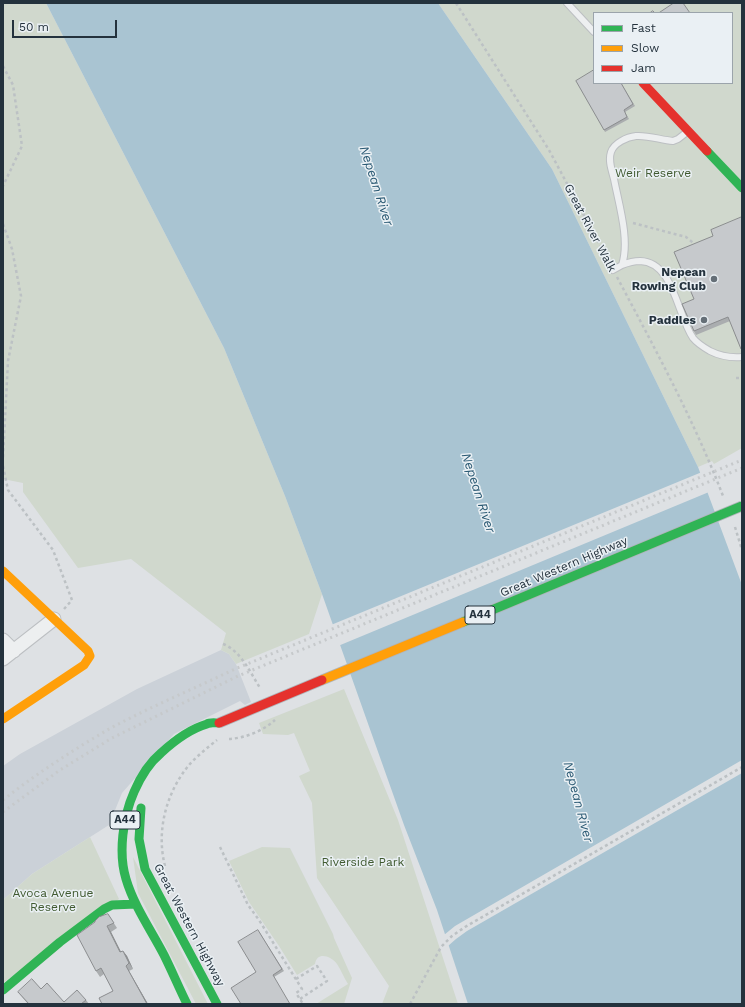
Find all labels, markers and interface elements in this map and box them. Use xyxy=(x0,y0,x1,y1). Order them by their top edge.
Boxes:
scale bar xyxy=(14,12,119,38)
legend xyxy=(593,12,733,84)
text: 50 m xyxy=(19,20,49,34)
text: Fast xyxy=(631,21,656,35)
text: Slow xyxy=(631,41,659,55)
text: Jam xyxy=(631,61,656,75)
water label: Nepean River xyxy=(356,144,396,228)
park label: Weir Reserve xyxy=(615,166,691,180)
street label: Great River Walk xyxy=(561,182,619,274)
place label: Nepean Rowing Club xyxy=(632,265,706,293)
marker: Nepean Rowing Club xyxy=(709,274,719,284)
place label: Paddles xyxy=(649,313,696,327)
marker: Paddles xyxy=(699,315,709,325)
water label: Nepean River xyxy=(458,451,498,535)
street label: Great Western Highway xyxy=(498,534,630,600)
road number: A44 xyxy=(465,606,495,624)
water label: Nepean River xyxy=(560,760,596,844)
road number: A44 xyxy=(110,811,140,829)
park label: Riverside Park xyxy=(322,855,404,869)
street label: Great Western Highway xyxy=(150,861,228,989)
park label: Avoca Avenue Reserve xyxy=(12,886,94,914)

